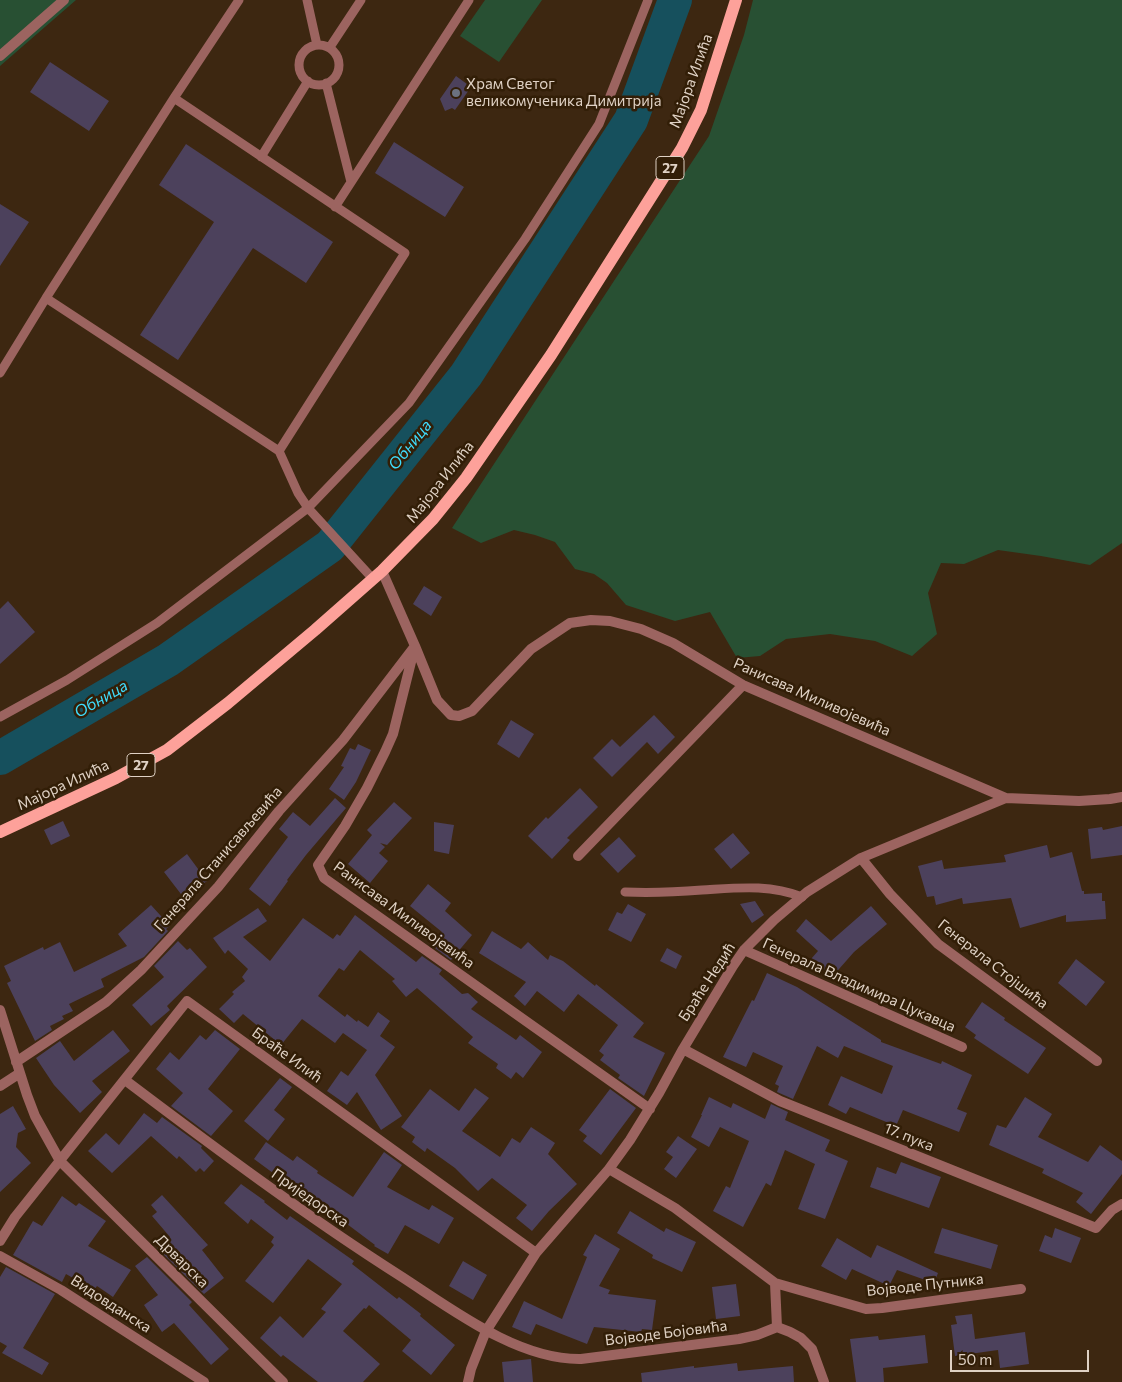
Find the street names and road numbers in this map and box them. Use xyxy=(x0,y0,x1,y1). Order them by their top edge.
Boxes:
street label: Мајора Илића xyxy=(666,31,716,131)
road number: 27 xyxy=(656,156,684,180)
street label: Мајора Илића xyxy=(402,437,478,527)
street label: Ранисава Миливојевића xyxy=(731,654,893,740)
road number: 27 xyxy=(127,754,155,776)
street label: Мајора Илића xyxy=(14,756,112,814)
street label: Генерала Станисављевића xyxy=(150,783,286,935)
street label: Ранисава Миливојевића xyxy=(330,858,478,972)
street label: Генерала Стојшића xyxy=(934,915,1052,1013)
street label: Генерала Владимира Цукавца xyxy=(760,934,958,1036)
street label: Браће Недић xyxy=(675,939,739,1025)
street label: Браће Илић xyxy=(248,1023,326,1087)
street label: 17. пука xyxy=(882,1119,936,1155)
street label: Приједорска xyxy=(268,1165,352,1231)
street label: Дрварска xyxy=(152,1231,212,1291)
street label: Војводе Путника xyxy=(865,1270,985,1300)
street label: Видовданска xyxy=(67,1271,155,1337)
street label: Војводе Бојовића xyxy=(604,1317,728,1349)

